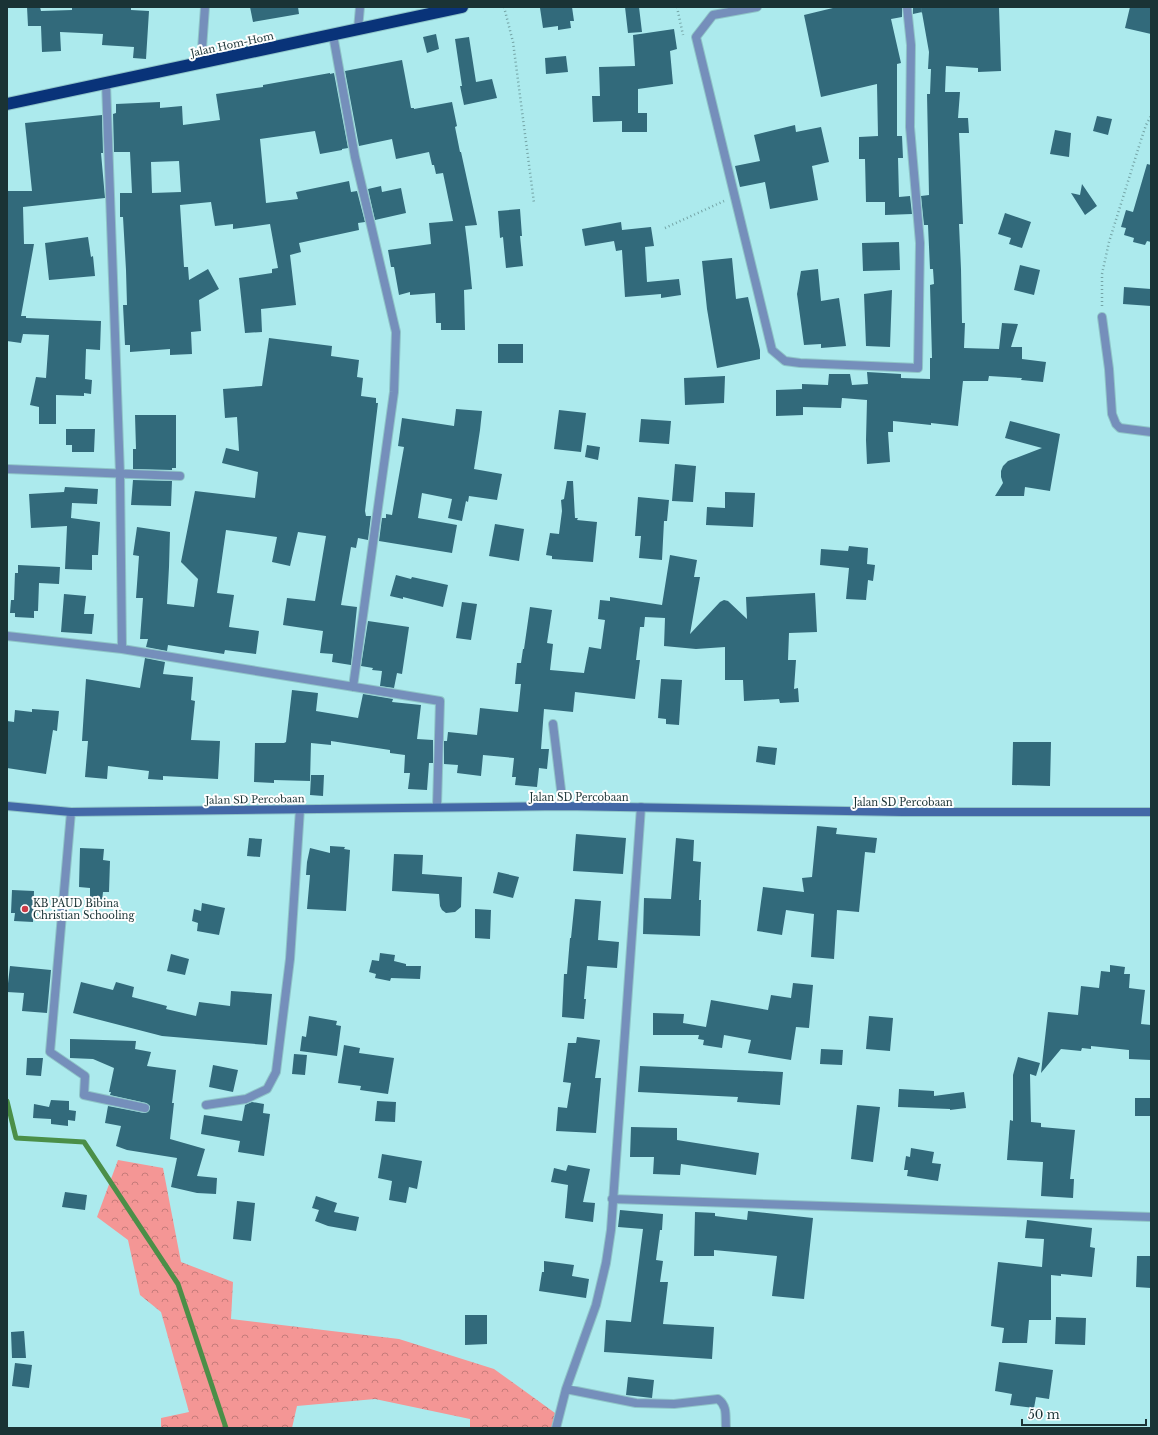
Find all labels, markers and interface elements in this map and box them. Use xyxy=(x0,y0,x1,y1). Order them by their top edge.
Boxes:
street label: Jalan Hom-Hom xyxy=(187,29,275,60)
street label: Jalan SD Percobaan xyxy=(527,791,629,804)
street label: Jalan SD Percobaan xyxy=(203,792,305,807)
street label: Jalan SD Percobaan xyxy=(851,796,953,809)
place label: KB PAUD Bibina Christian Schooling xyxy=(33,897,135,922)
marker: KB PAUD Bibina Christian Schooling xyxy=(20,904,30,914)
scale bar xyxy=(1022,1401,1146,1427)
text: 50 m xyxy=(1028,1407,1060,1422)

